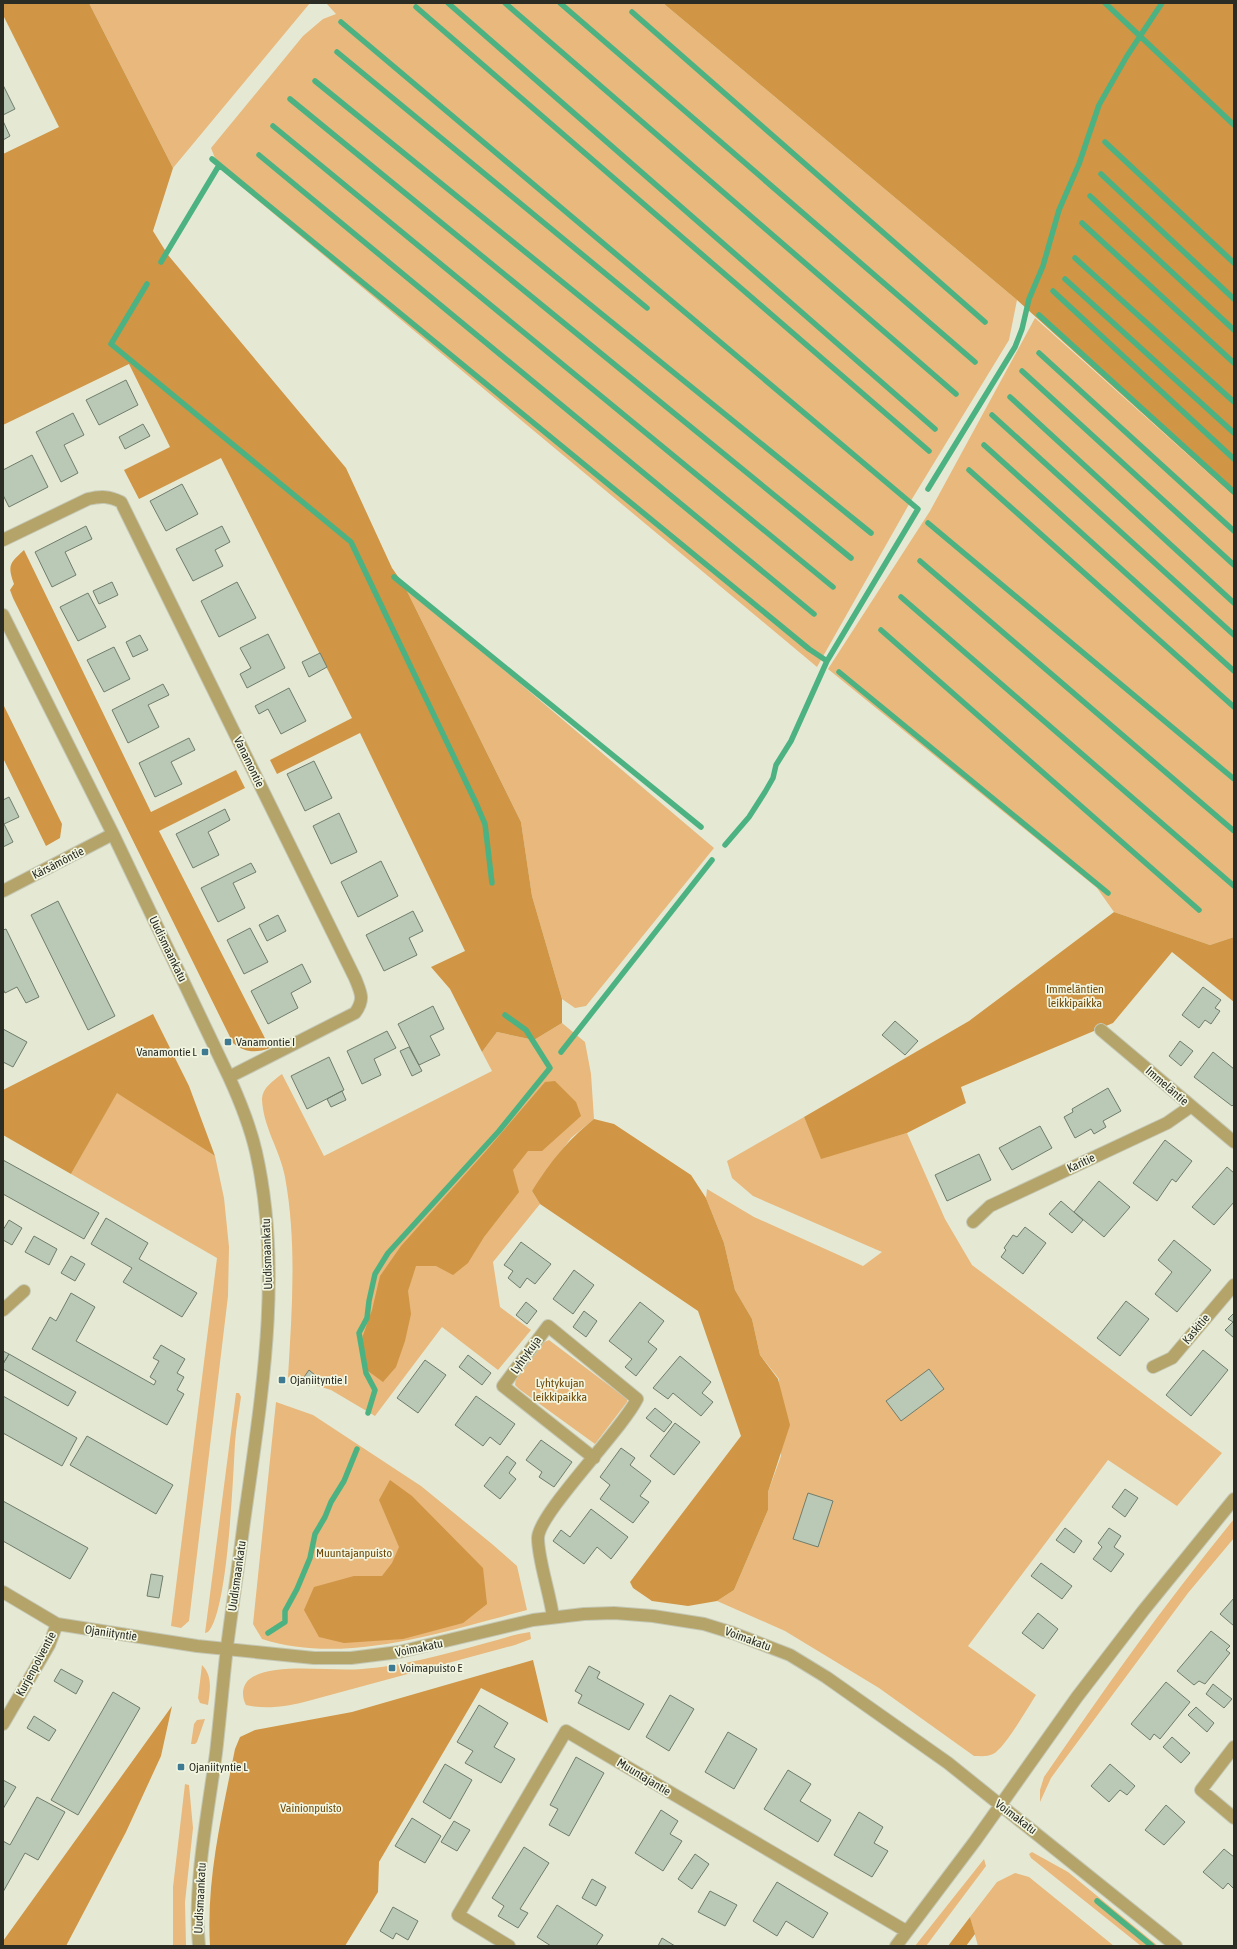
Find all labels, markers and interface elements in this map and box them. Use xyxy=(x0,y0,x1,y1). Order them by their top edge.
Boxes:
street label: Vanamontie xyxy=(231,735,267,789)
street label: Kärsämöntie xyxy=(30,844,86,882)
street label: Uudismaankatu xyxy=(146,914,190,984)
park label: Immeläntien leikkipaikka xyxy=(1046,982,1104,1010)
place label: Vanamontie I xyxy=(236,1035,295,1049)
marker: Vanamontie I xyxy=(223,1037,233,1047)
place label: Vanamontie L xyxy=(136,1045,197,1059)
marker: Vanamontie L xyxy=(200,1047,210,1057)
street label: Immeläntie xyxy=(1143,1064,1191,1108)
street label: Karitie xyxy=(1065,1150,1097,1176)
street label: Uudismaankatu xyxy=(259,1218,275,1290)
street label: Kaskitie xyxy=(1179,1311,1213,1347)
street label: Lyhtykuja xyxy=(508,1334,544,1376)
place label: Ojaniityntie I xyxy=(290,1373,347,1387)
marker: Ojaniityntie I xyxy=(277,1375,287,1385)
park label: Lyhtykujan leikkipaikka xyxy=(533,1376,587,1404)
street label: Uudismaankatu xyxy=(225,1540,249,1612)
park label: Muuntajanpuisto xyxy=(316,1546,392,1560)
street label: Ojaniityntie xyxy=(84,1622,138,1644)
street label: Voimakatu xyxy=(723,1624,773,1654)
street label: Kurjenpolventie xyxy=(13,1629,59,1699)
street label: Voimakatu xyxy=(394,1636,444,1660)
place label: Voimapuisto E xyxy=(400,1661,462,1675)
marker: Voimapuisto E xyxy=(387,1663,397,1673)
street label: Muuntajantie xyxy=(615,1755,673,1799)
place label: Ojaniityntie L xyxy=(189,1760,248,1774)
marker: Ojaniityntie L xyxy=(176,1762,186,1772)
street label: Voimakatu xyxy=(993,1797,1040,1837)
park label: Vainionpuisto xyxy=(280,1801,342,1815)
street label: Uudismaankatu xyxy=(191,1862,209,1934)

